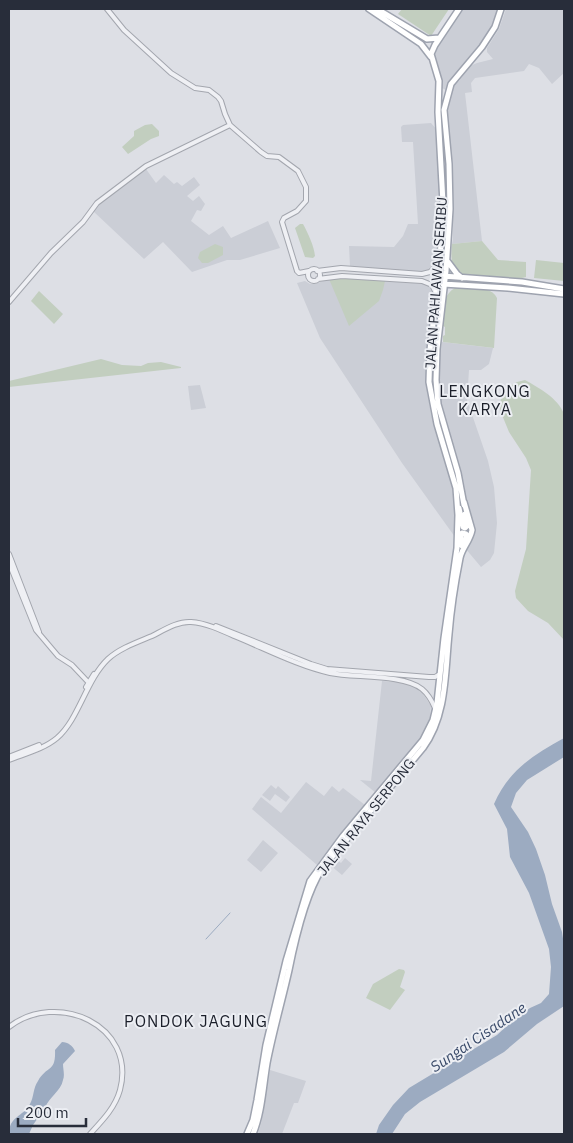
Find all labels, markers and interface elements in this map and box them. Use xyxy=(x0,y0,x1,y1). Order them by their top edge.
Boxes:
street label: JALAN PAHLAWAN SERIBU xyxy=(421,196,451,370)
district label: LENGKONG KARYA xyxy=(439,381,531,419)
street label: JALAN RAYA SERPONG xyxy=(313,755,419,879)
water label: Sungai Cisadane xyxy=(426,998,530,1076)
district label: PONDOK JAGUNG xyxy=(124,1011,268,1031)
scale bar xyxy=(18,1096,85,1128)
text: 200 m xyxy=(25,1103,69,1122)

